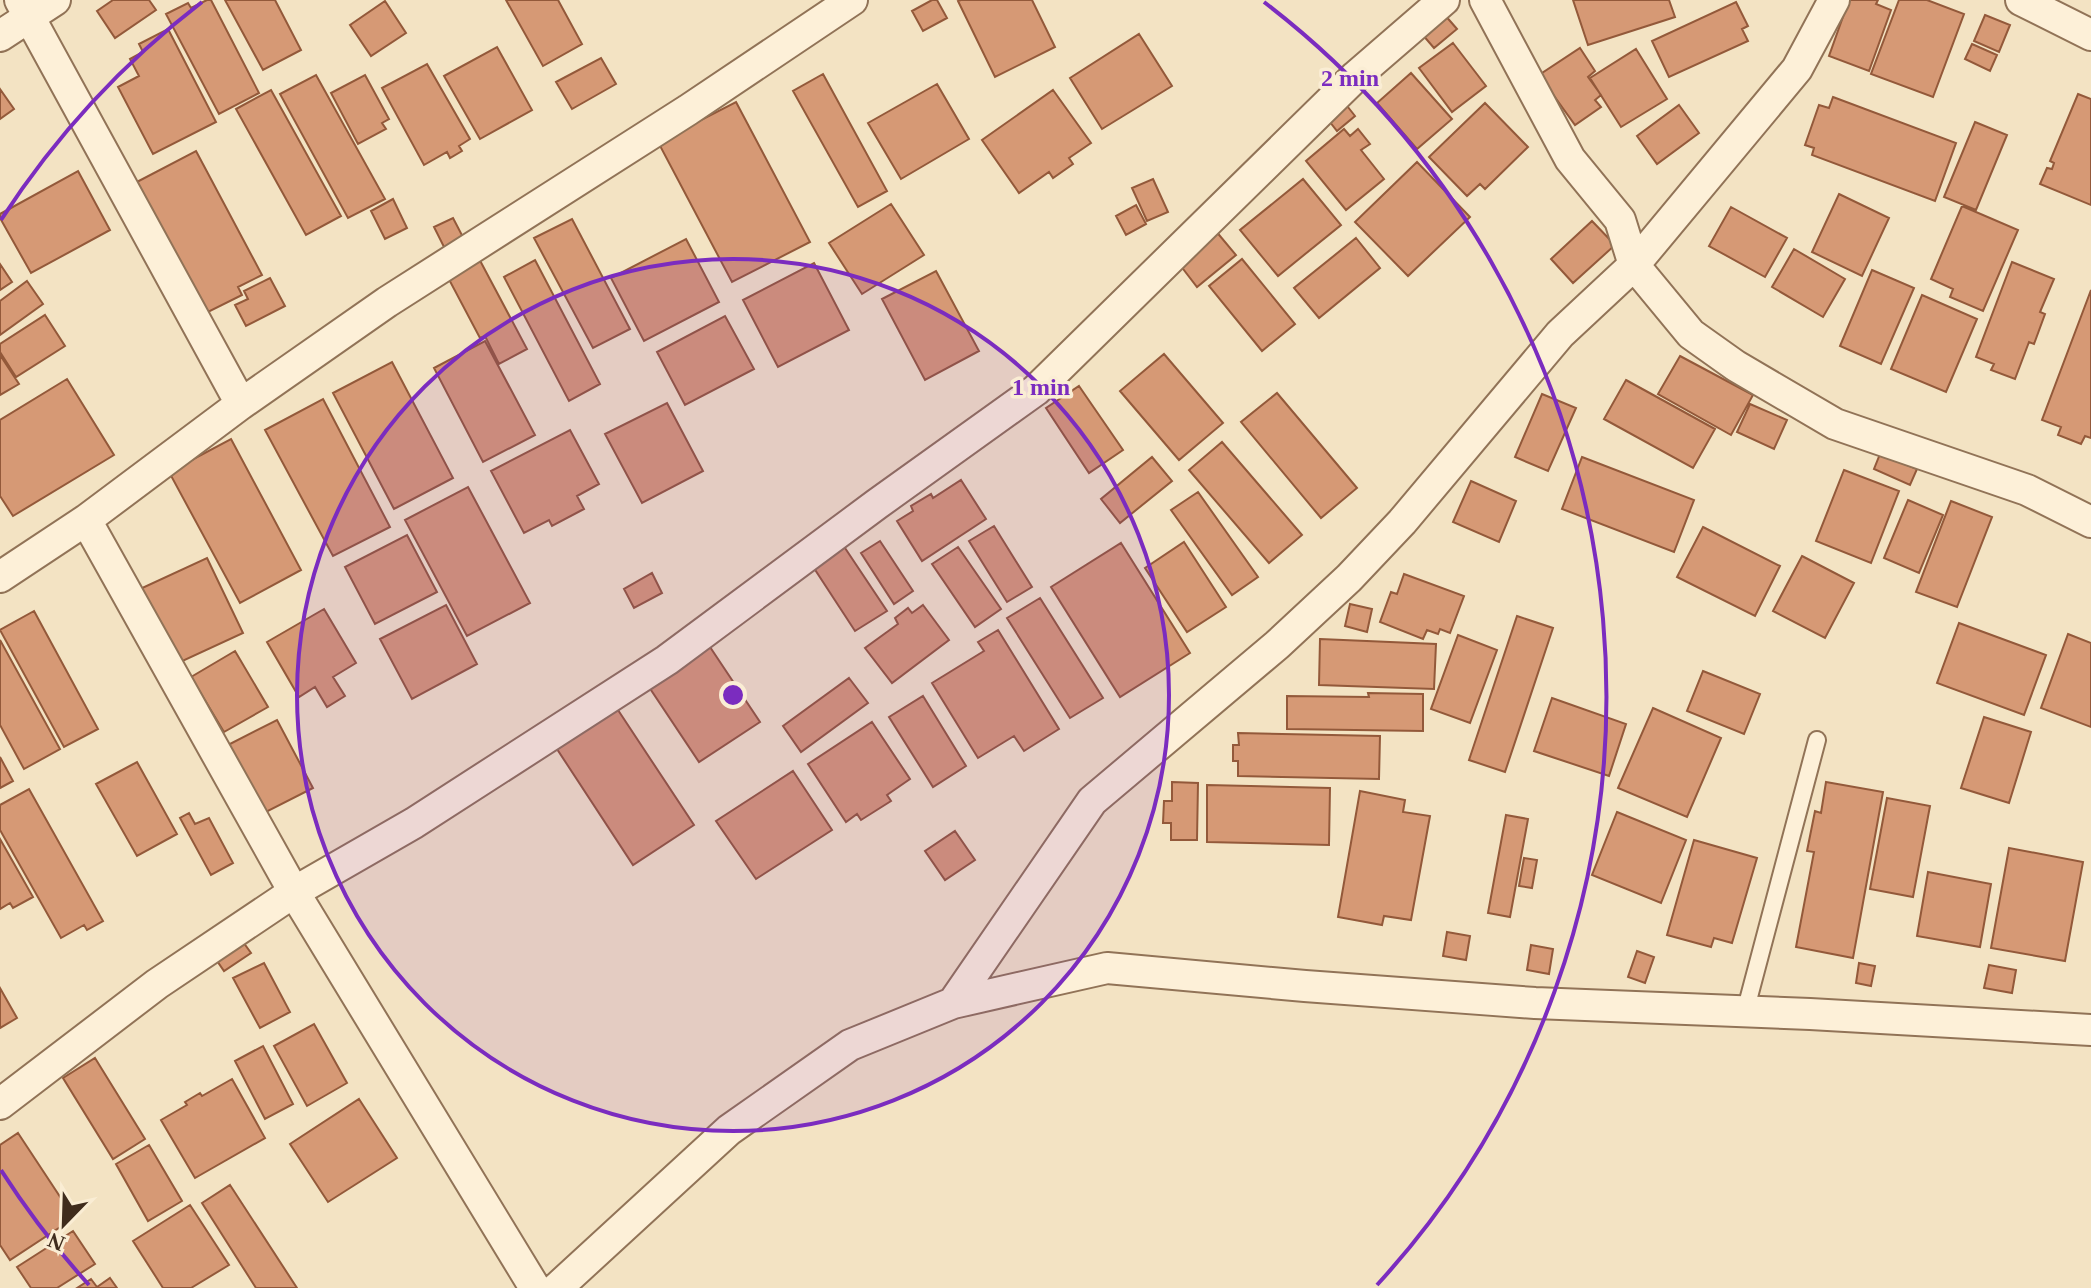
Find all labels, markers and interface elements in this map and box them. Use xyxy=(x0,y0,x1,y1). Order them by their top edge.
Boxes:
text: 2 min xyxy=(1321,65,1379,91)
text: 1 min xyxy=(1012,374,1070,400)
centre of rings xyxy=(719,681,747,709)
north arrow xyxy=(24,1184,104,1264)
text: N xyxy=(44,1227,69,1257)

